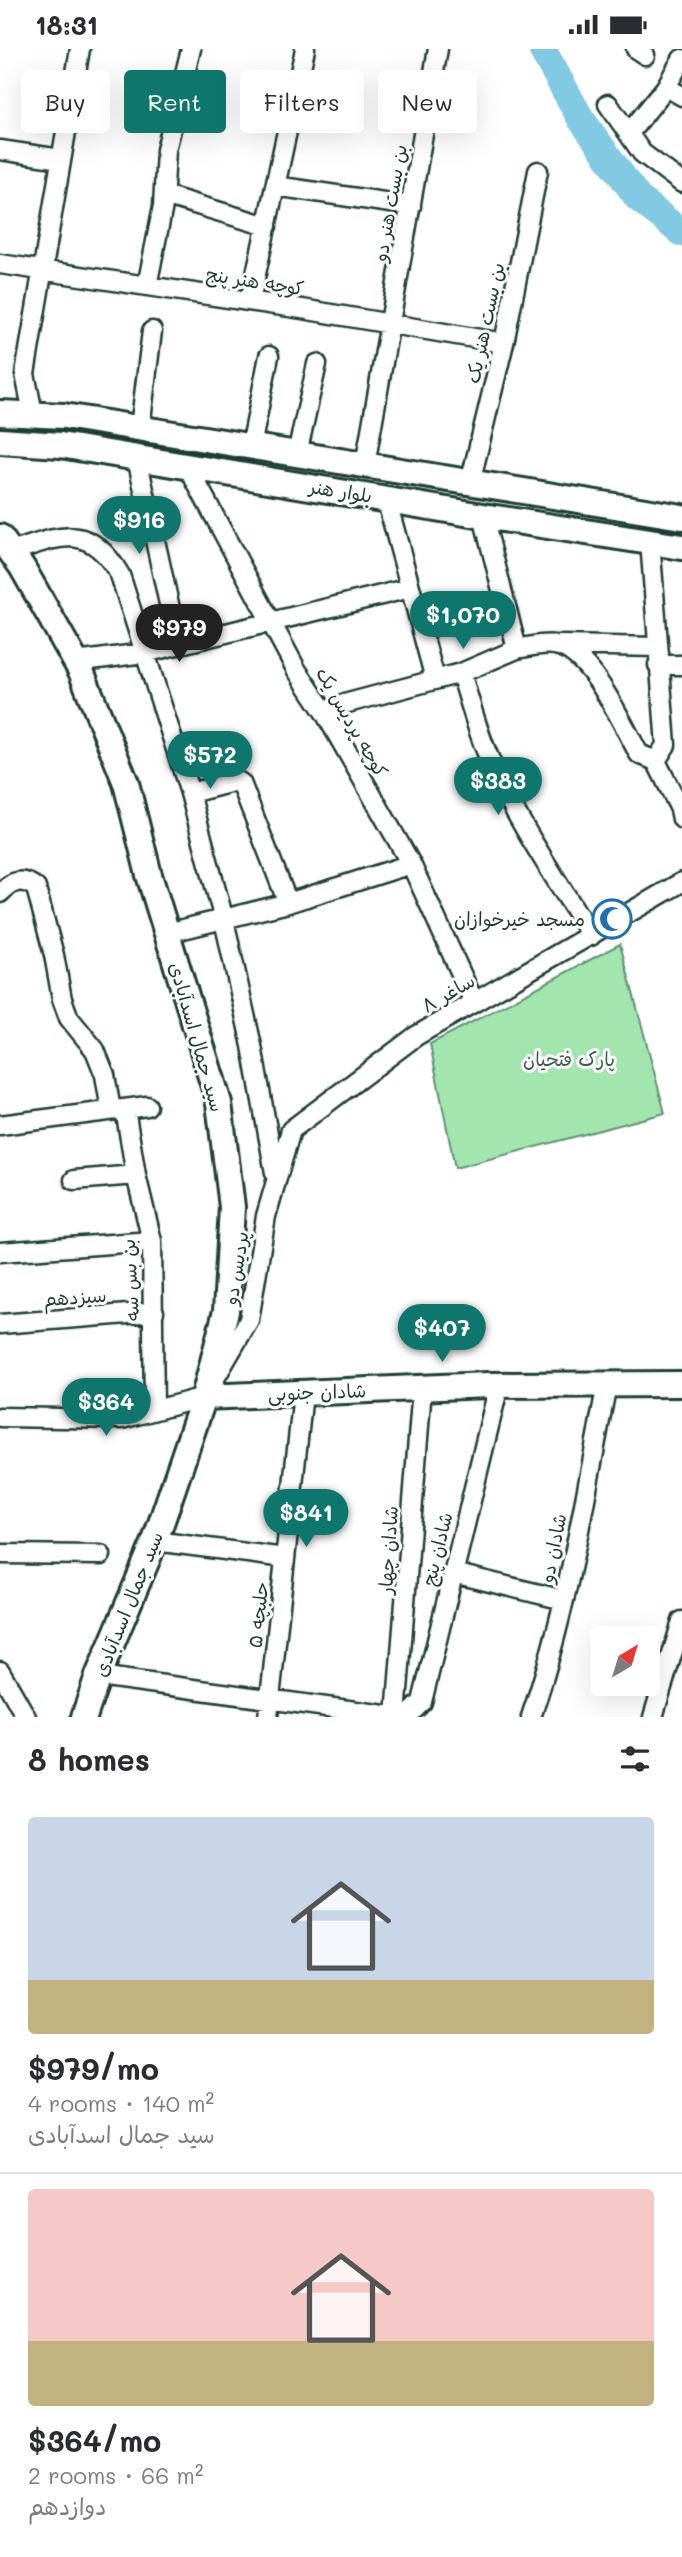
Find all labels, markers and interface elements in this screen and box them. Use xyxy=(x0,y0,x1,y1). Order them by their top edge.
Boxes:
text: 18:31 xyxy=(35,8,98,42)
chip: Buy xyxy=(21,70,110,133)
chip: Rent xyxy=(124,70,226,133)
chip: Filters xyxy=(240,70,364,133)
chip: New xyxy=(378,70,477,133)
street label: بن بست هنر دو xyxy=(367,142,412,265)
street label: کوچه هنر پنج xyxy=(204,260,306,302)
street label: بن بست هنر یک xyxy=(460,260,509,386)
street label: بلوار هنر xyxy=(306,473,374,508)
pin: $916 xyxy=(98,497,180,556)
text: $916 xyxy=(113,504,165,534)
pin: $1,070 xyxy=(406,591,520,651)
text: $1,070 xyxy=(426,599,500,629)
pin: $979 xyxy=(138,605,220,664)
text: $979 xyxy=(152,612,206,642)
street label: کوچه پردیس یک xyxy=(310,662,394,782)
pin: $572 xyxy=(169,731,251,791)
text: $572 xyxy=(183,739,237,769)
pin: $383 xyxy=(457,757,539,817)
text: $383 xyxy=(470,765,526,795)
mosque icon: مسجد خیرخوازان xyxy=(591,898,633,940)
place label: مسجد خیرخوازان xyxy=(454,906,585,932)
street label: سید جمال اسدآبادی xyxy=(164,959,231,1114)
street label: ساغر ٨ xyxy=(417,967,479,1018)
park label: پارک فتحیان xyxy=(523,1046,615,1072)
street label: پردیس دو xyxy=(217,1229,255,1309)
street label: بن بس سه xyxy=(115,1238,144,1322)
street label: سیزدهم xyxy=(43,1282,107,1314)
pin: $407 xyxy=(401,1305,483,1364)
text: $407 xyxy=(414,1312,470,1342)
street label: شادان جنوبی xyxy=(267,1377,367,1407)
pin: $364 xyxy=(65,1379,147,1438)
text: $364 xyxy=(78,1386,134,1416)
pin: $841 xyxy=(265,1489,347,1549)
text: $841 xyxy=(279,1497,333,1527)
street label: شادان چهار xyxy=(372,1505,404,1597)
street label: شادان پنج xyxy=(415,1509,459,1589)
street label: شادان دو xyxy=(533,1511,571,1587)
street label: سید جمال اسدآبادی xyxy=(87,1528,168,1680)
street label: حلبچه ۵ xyxy=(242,1581,274,1649)
north arrow xyxy=(590,1626,660,1696)
map controls xyxy=(590,1626,660,1696)
text: 8 homes xyxy=(28,1739,150,1779)
icon: filters xyxy=(616,1740,654,1778)
icon: home xyxy=(278,1863,404,1989)
text: $979/mo xyxy=(28,2048,159,2088)
text: 4 rooms · 140 m² xyxy=(28,2088,214,2118)
text: سید جمال اسدآبادی xyxy=(28,2119,215,2149)
icon: home xyxy=(278,2235,404,2361)
text: $364/mo xyxy=(28,2420,161,2460)
text: 2 rooms · 66 m² xyxy=(28,2460,203,2490)
text: دوازدهم xyxy=(28,2491,106,2521)

